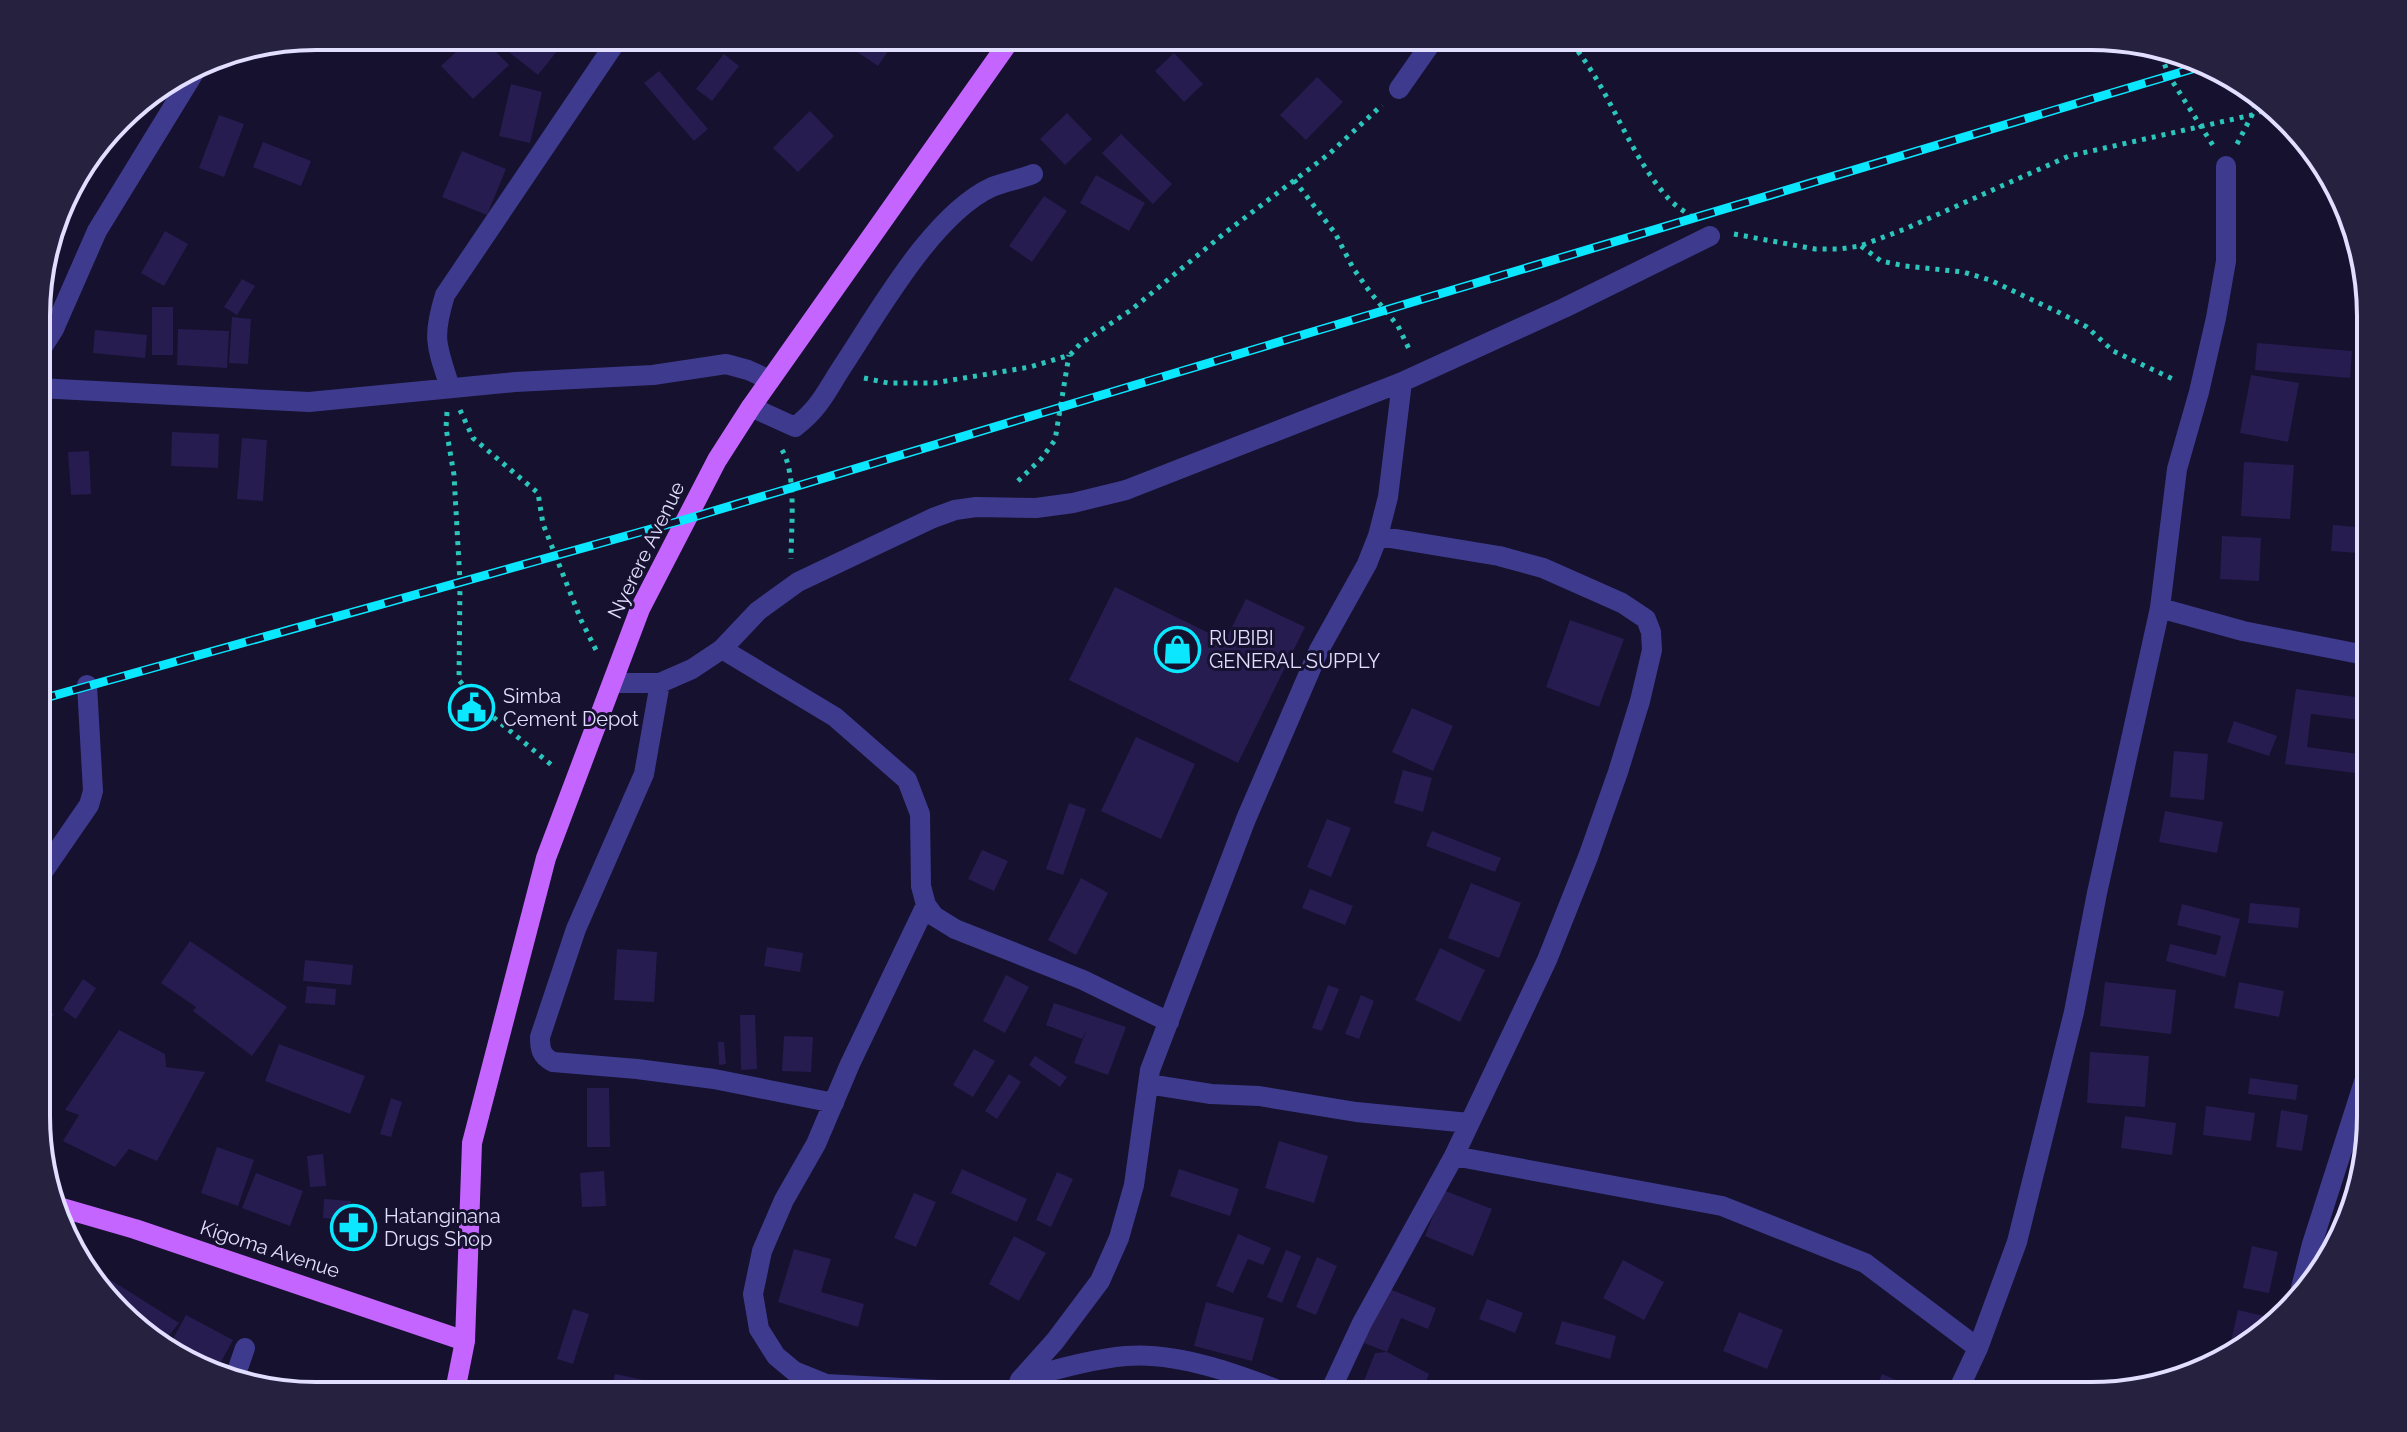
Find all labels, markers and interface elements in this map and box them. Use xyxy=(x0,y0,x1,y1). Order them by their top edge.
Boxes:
street label: Nyerere Avenue xyxy=(603,477,690,622)
shop icon: RUBIBI GENERAL SUPPLY xyxy=(1154,626,1202,674)
place label: RUBIBI GENERAL SUPPLY xyxy=(1209,626,1380,673)
public building icon: Simba Cement Depot xyxy=(448,684,496,732)
place label: Simba Cement Depot xyxy=(503,684,639,731)
pharmacy icon: Hatanginana Drugs Shop xyxy=(329,1203,377,1251)
place label: Hatanginana Drugs Shop xyxy=(384,1204,501,1251)
street label: Kigoma Avenue xyxy=(197,1215,343,1283)

